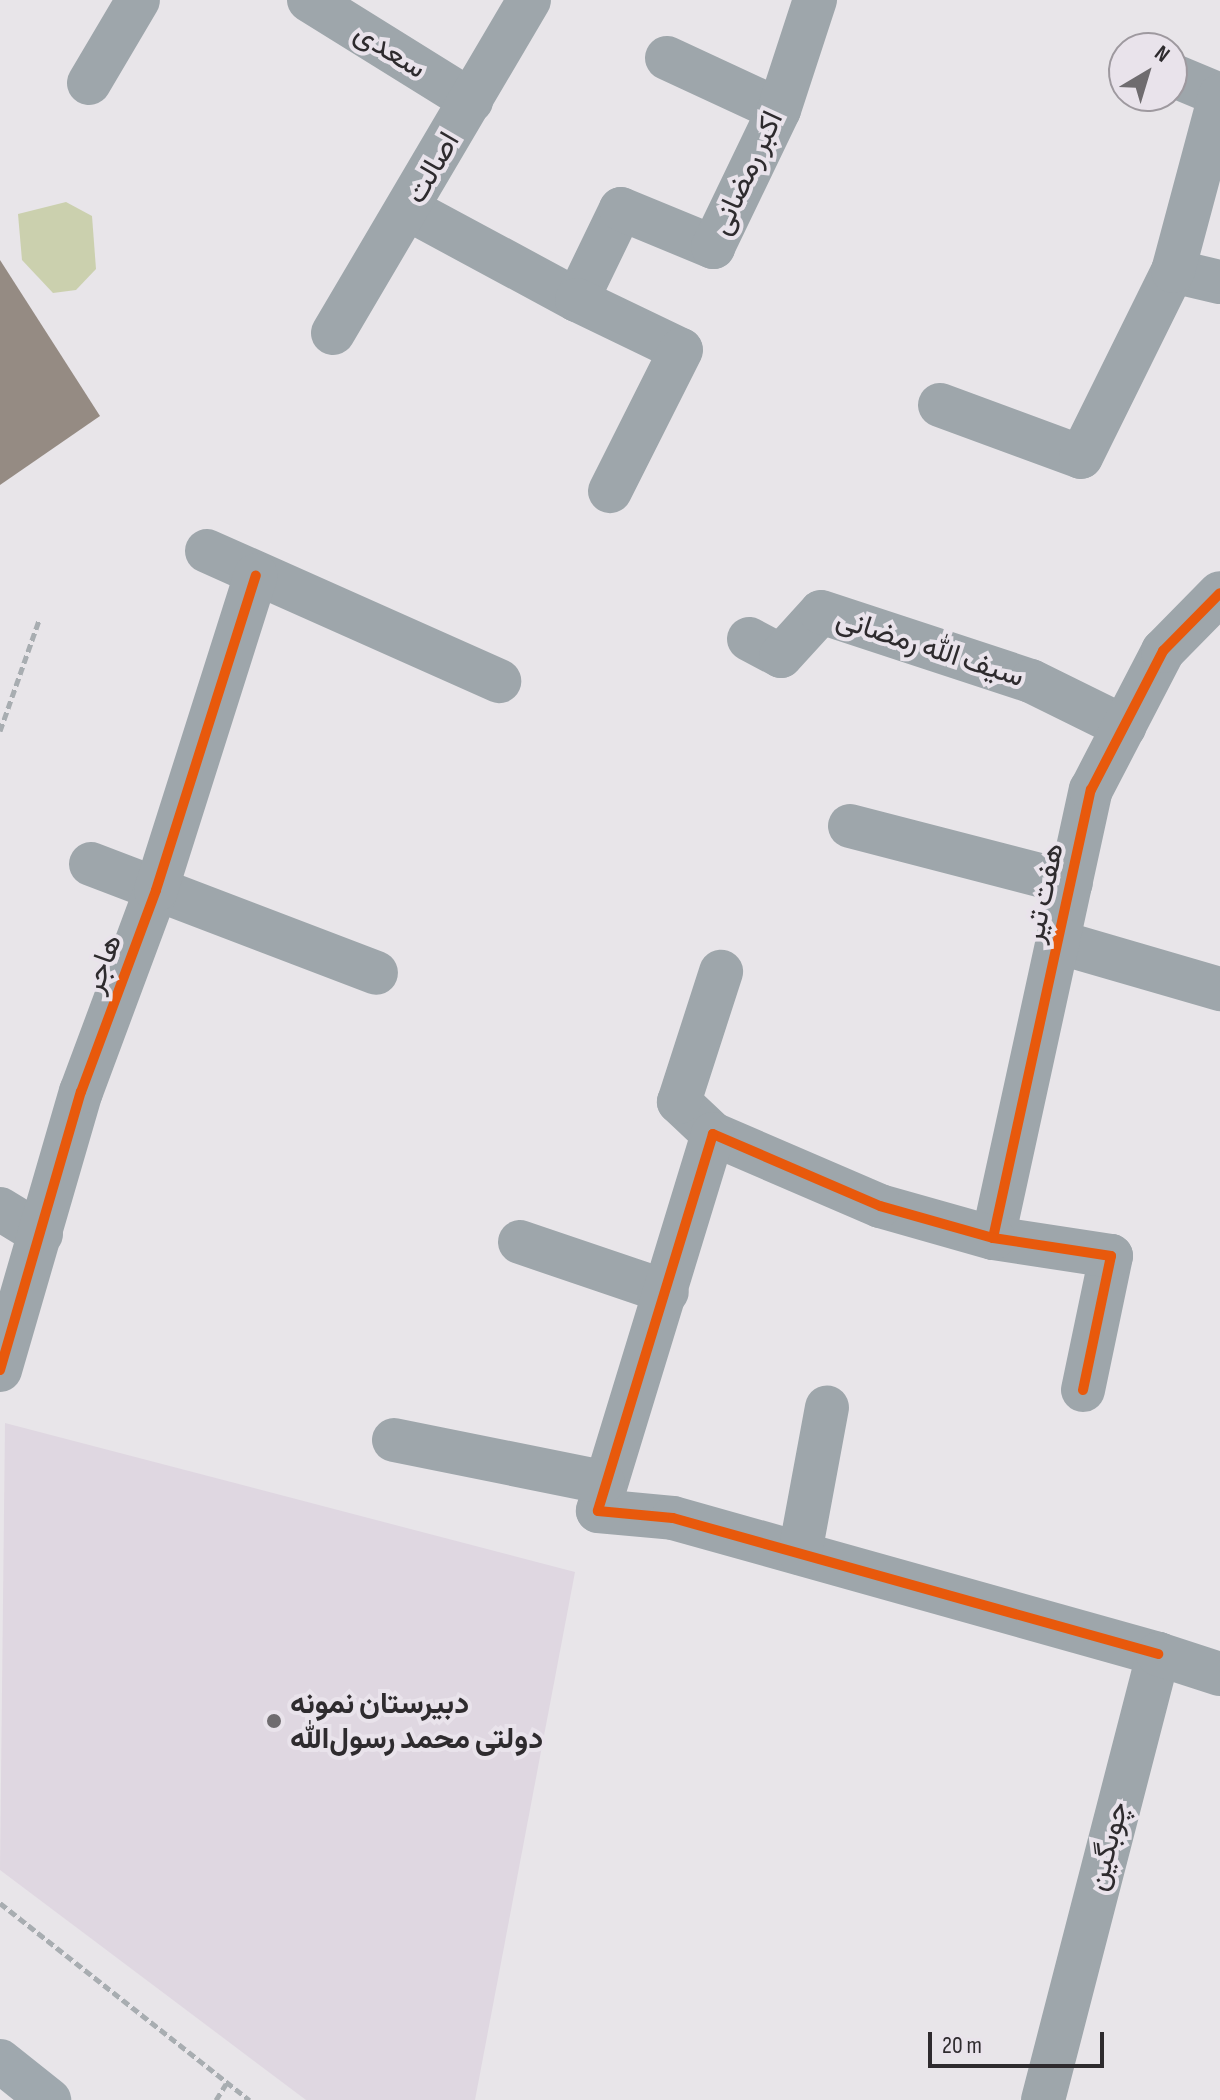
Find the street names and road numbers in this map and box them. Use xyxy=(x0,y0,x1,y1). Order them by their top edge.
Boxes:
street label: سعدی xyxy=(347,15,433,87)
street label: اکبر رمضانی xyxy=(703,105,791,241)
street label: اصالت xyxy=(398,126,468,210)
street label: سیف الله رمضانی xyxy=(832,601,1028,695)
street label: هفت تیر xyxy=(1016,840,1072,946)
street label: هاجر xyxy=(76,929,130,999)
street label: چوبگین xyxy=(1079,1797,1137,1895)

